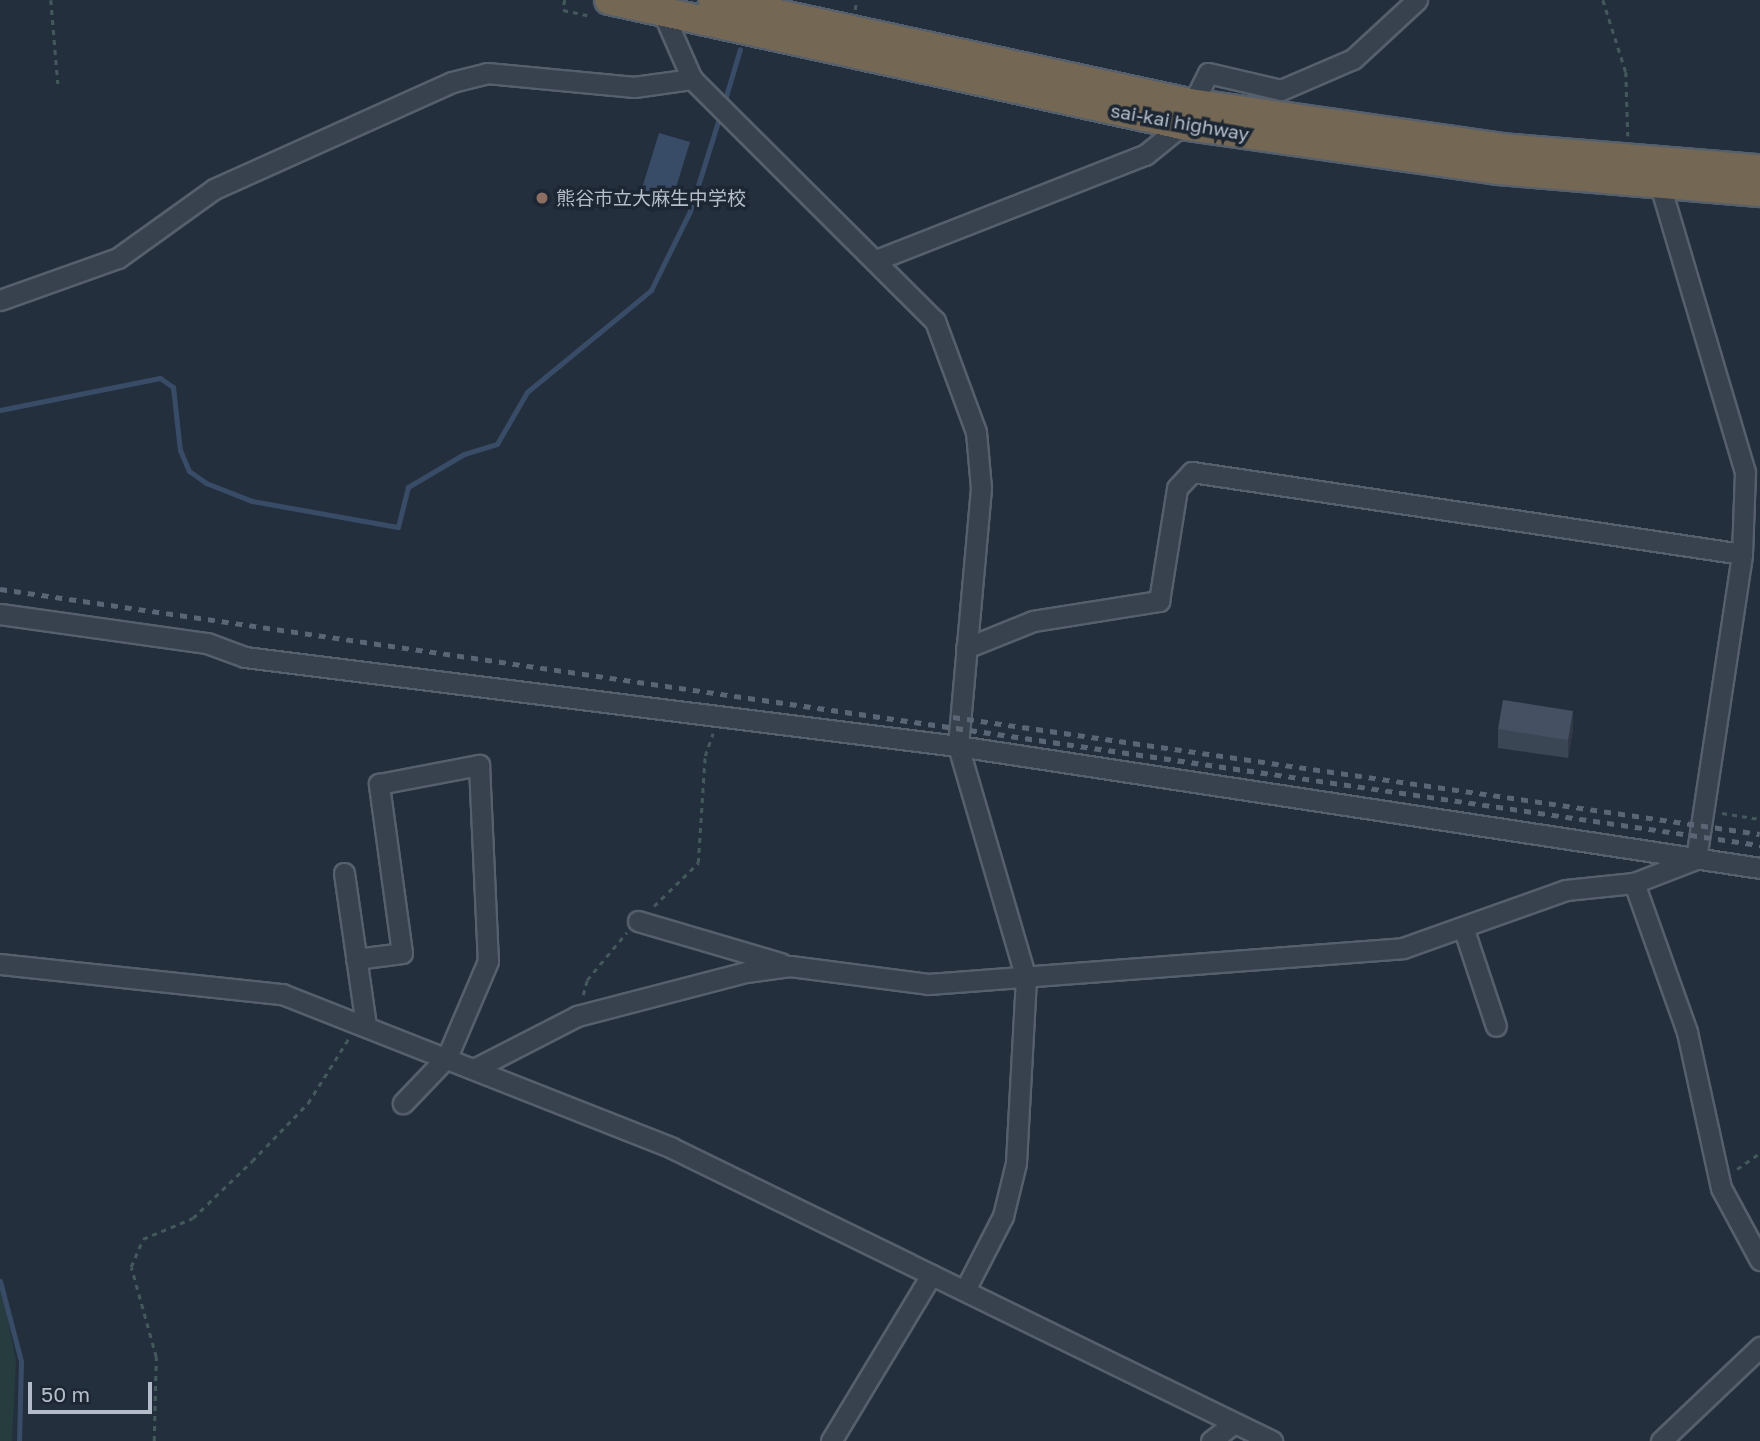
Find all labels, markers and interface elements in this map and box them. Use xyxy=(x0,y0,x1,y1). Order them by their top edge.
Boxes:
street label: sai-kai highway xyxy=(1109,99,1251,145)
place label: 熊谷市立大麻生中学校 xyxy=(556,187,746,209)
marker: 熊谷市立大麻生中学校 xyxy=(534,190,550,206)
scale bar xyxy=(32,1368,156,1412)
text: 50 m xyxy=(41,1381,90,1407)

